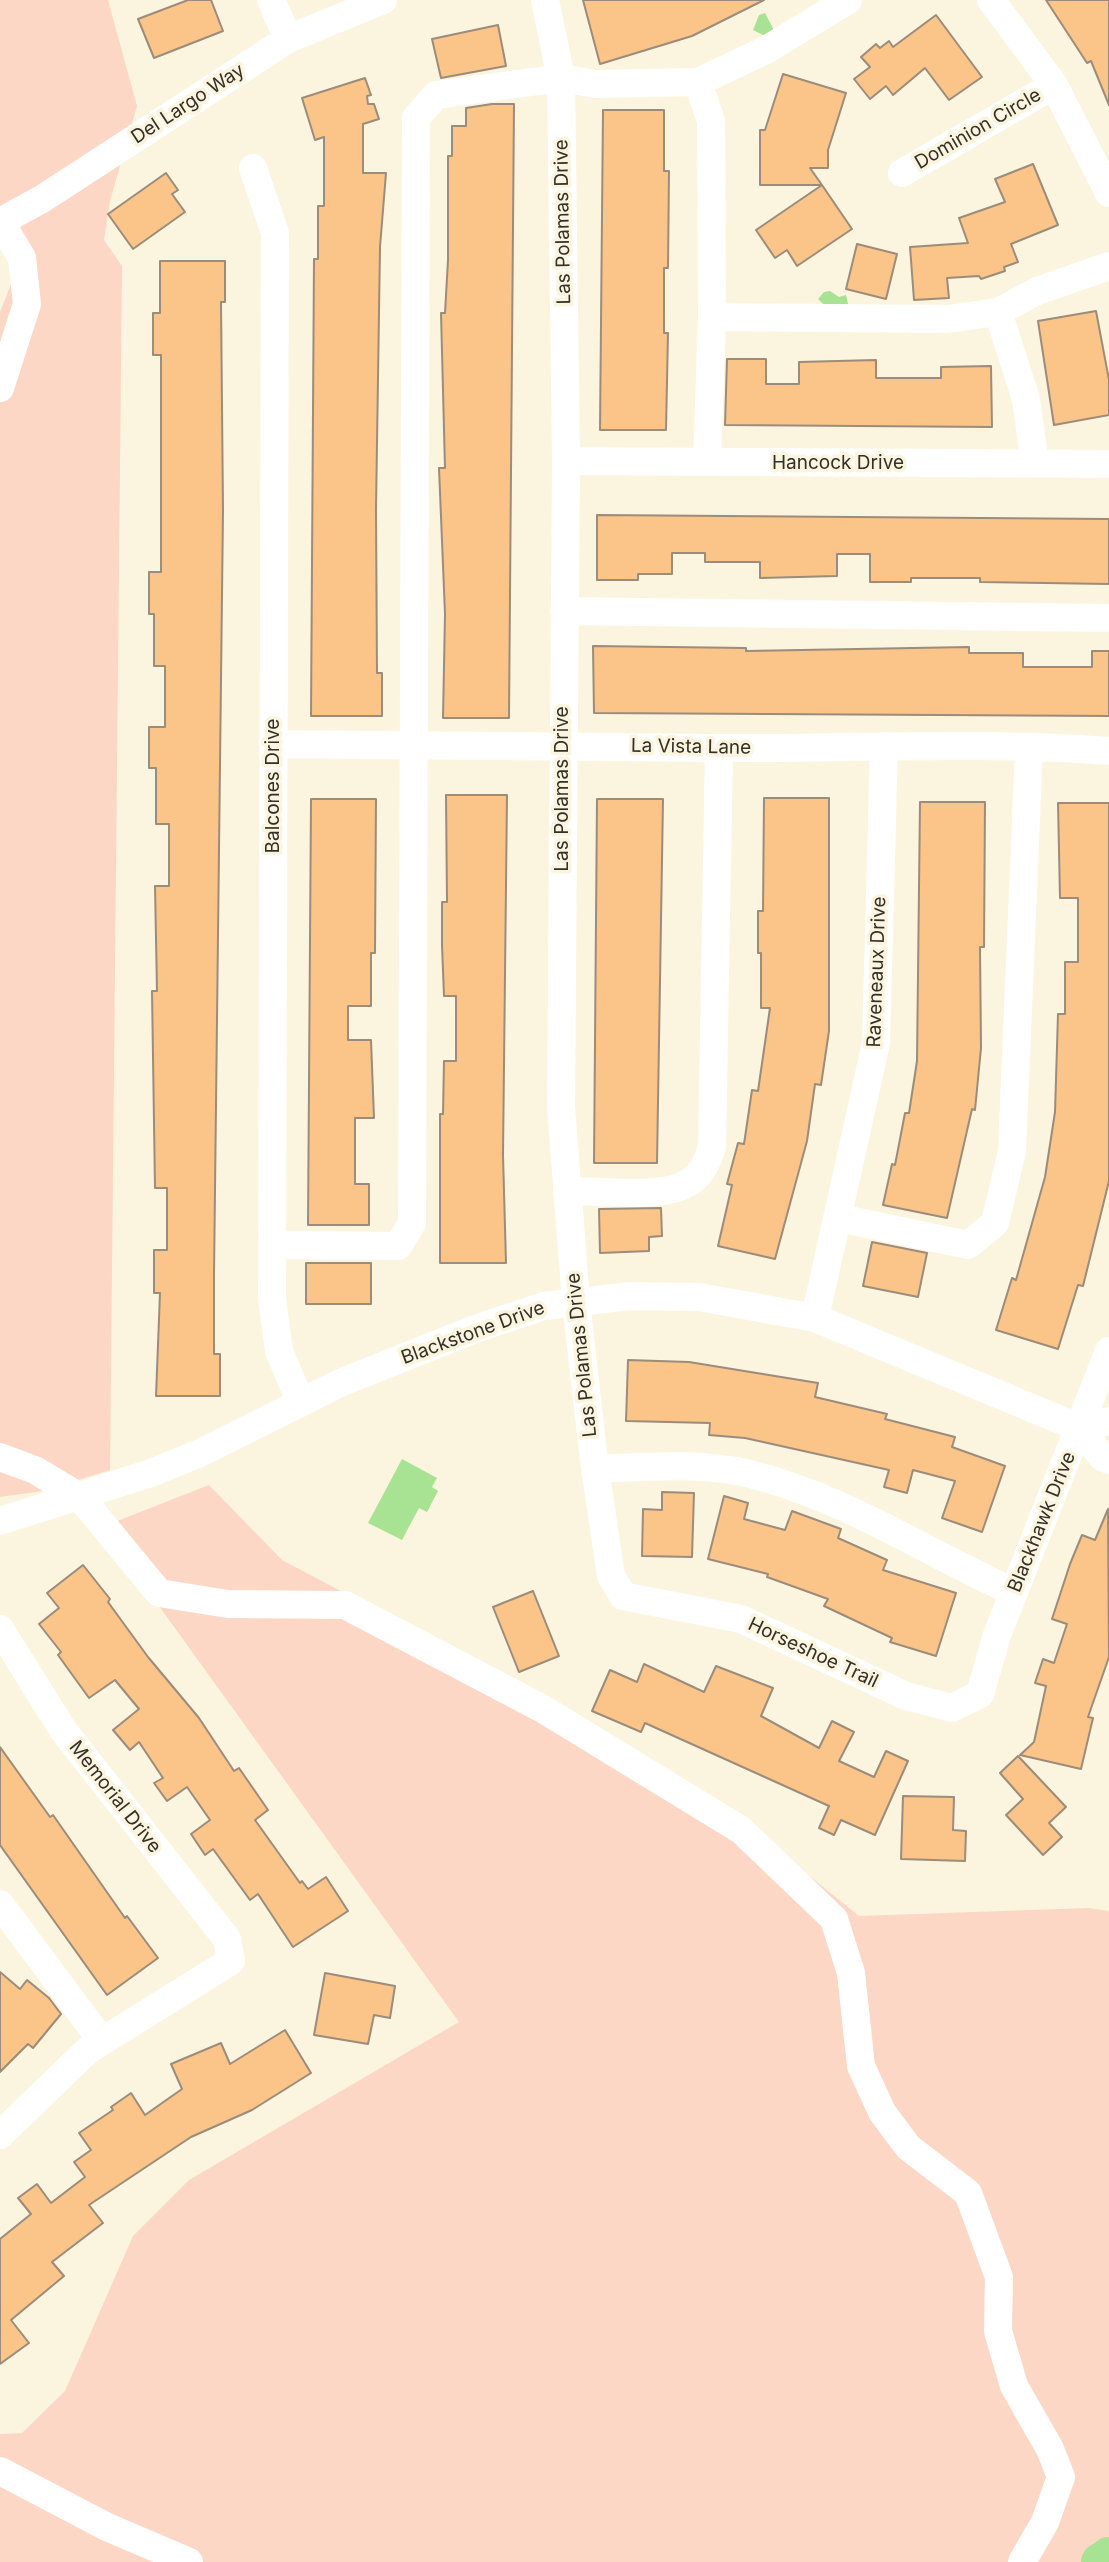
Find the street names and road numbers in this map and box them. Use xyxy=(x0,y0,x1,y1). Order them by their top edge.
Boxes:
street label: Del Largo Way xyxy=(127,59,249,149)
street label: Dominion Circle xyxy=(911,84,1045,174)
street label: Las Polamas Drive xyxy=(550,139,576,305)
street label: Hancock Drive xyxy=(772,452,904,474)
street label: Las Polamas Drive xyxy=(551,706,573,872)
street label: Balcones Drive xyxy=(262,719,284,853)
street label: La Vista Lane xyxy=(631,735,751,759)
street label: Raveneaux Drive xyxy=(863,896,891,1048)
street label: Las Polamas Drive xyxy=(562,1272,602,1438)
street label: Blackstone Drive xyxy=(398,1296,548,1370)
street label: Blackhawk Drive xyxy=(1003,1448,1081,1596)
street label: Horseshoe Trail xyxy=(744,1613,882,1693)
street label: Memorial Drive xyxy=(64,1736,166,1858)

